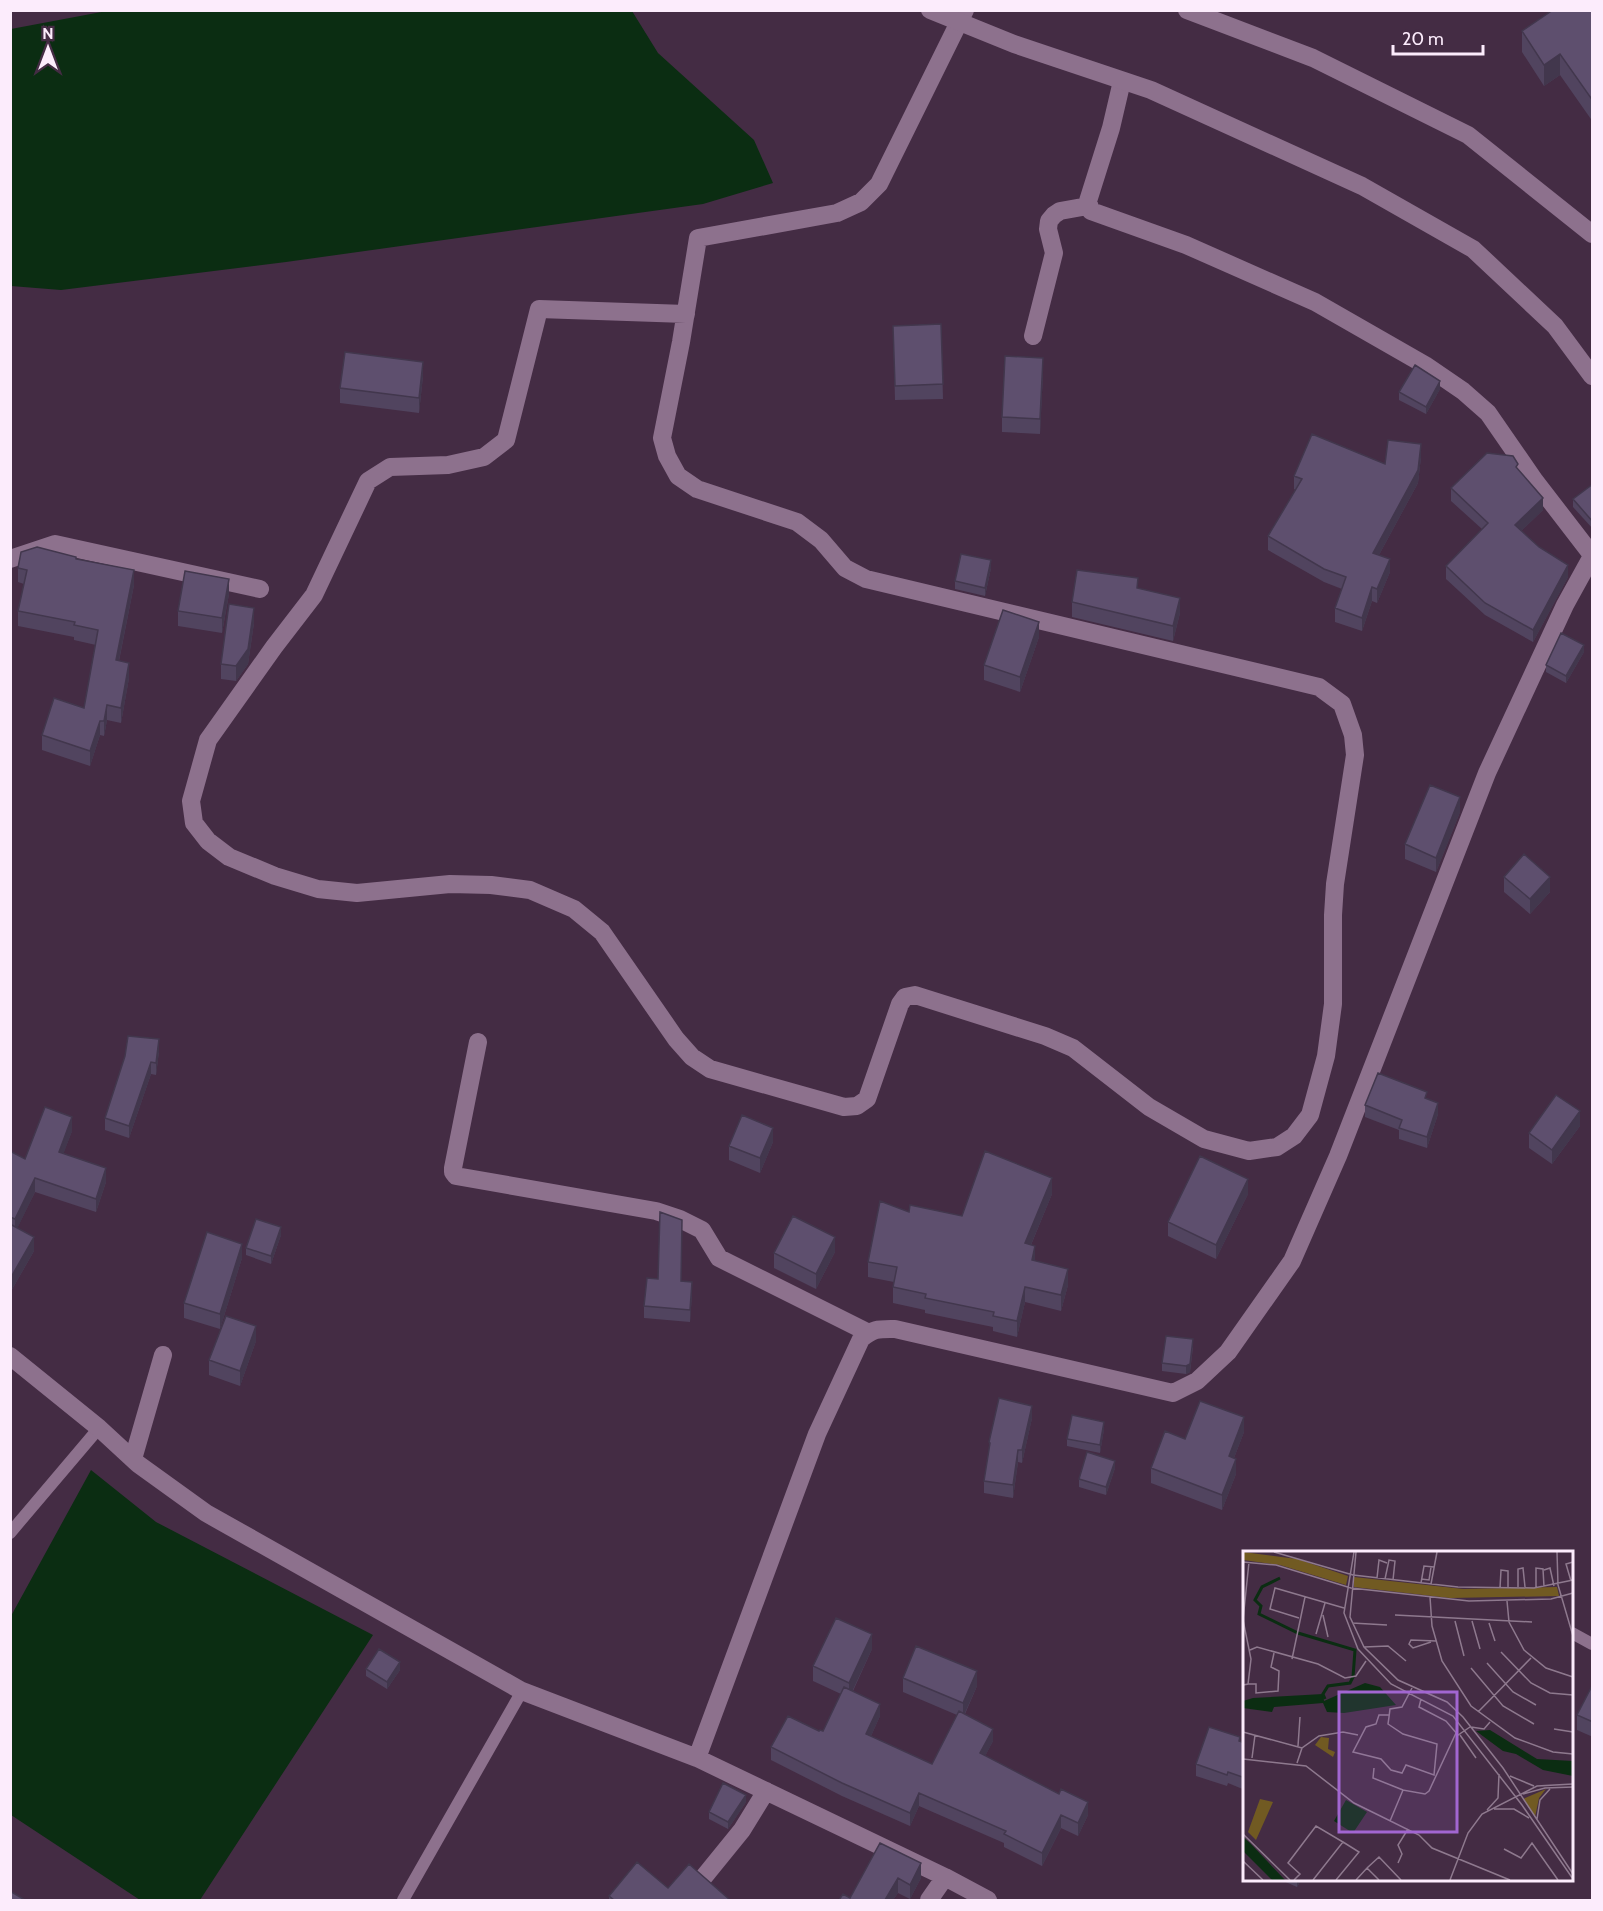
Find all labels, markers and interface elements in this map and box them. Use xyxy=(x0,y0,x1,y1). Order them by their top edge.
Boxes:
north arrow xyxy=(18,18,78,78)
scale bar xyxy=(1393,18,1483,56)
text: N xyxy=(42,24,54,43)
text: 20 m xyxy=(1402,28,1444,50)
inset map xyxy=(1243,1551,1573,1881)

